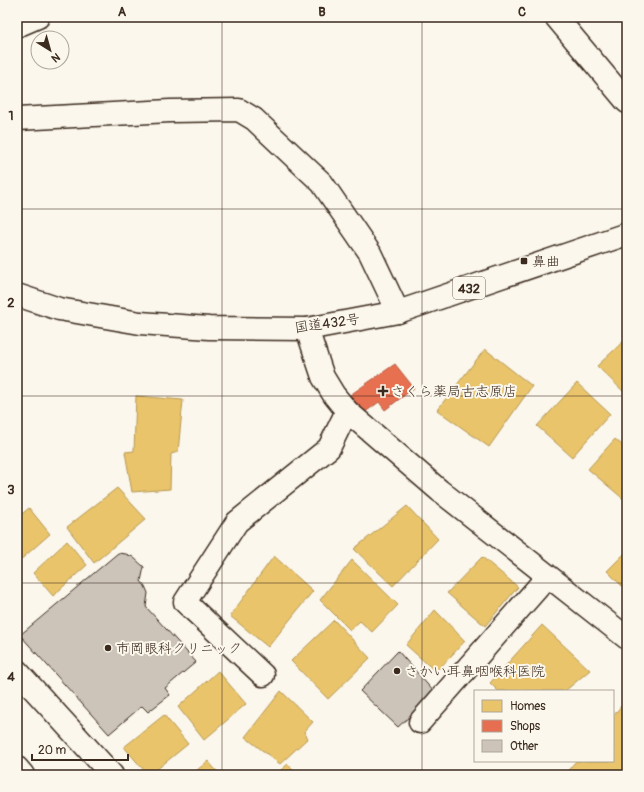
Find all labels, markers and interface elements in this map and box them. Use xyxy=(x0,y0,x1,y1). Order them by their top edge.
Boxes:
text: A xyxy=(118,4,127,20)
text: B xyxy=(318,4,326,20)
text: C xyxy=(518,4,526,20)
north arrow xyxy=(30,30,70,70)
text: N xyxy=(48,50,63,65)
text: 1 xyxy=(8,108,14,124)
place label: 鼻曲 xyxy=(532,253,560,270)
marker: 鼻曲 xyxy=(519,256,529,266)
road number: 432 xyxy=(453,277,485,299)
text: 2 xyxy=(7,295,15,311)
street label: 国道432号 xyxy=(293,311,361,336)
place label: さくら薬局古志原店 xyxy=(391,383,517,400)
marker: さくら薬局古志原店 xyxy=(378,386,388,396)
text: 3 xyxy=(7,482,15,498)
place label: 市岡眼科クリニック xyxy=(116,640,242,657)
marker: 市岡眼科クリニック xyxy=(103,643,113,653)
place label: さかい耳鼻咽喉科医院 xyxy=(405,663,545,680)
marker: さかい耳鼻咽喉科医院 xyxy=(392,666,402,676)
text: 4 xyxy=(7,669,15,685)
legend xyxy=(474,690,614,762)
text: Homes xyxy=(510,699,546,714)
text: Shops xyxy=(510,719,541,734)
scale bar xyxy=(32,736,128,762)
text: Other xyxy=(510,739,539,754)
text: 20 m xyxy=(38,743,67,758)

